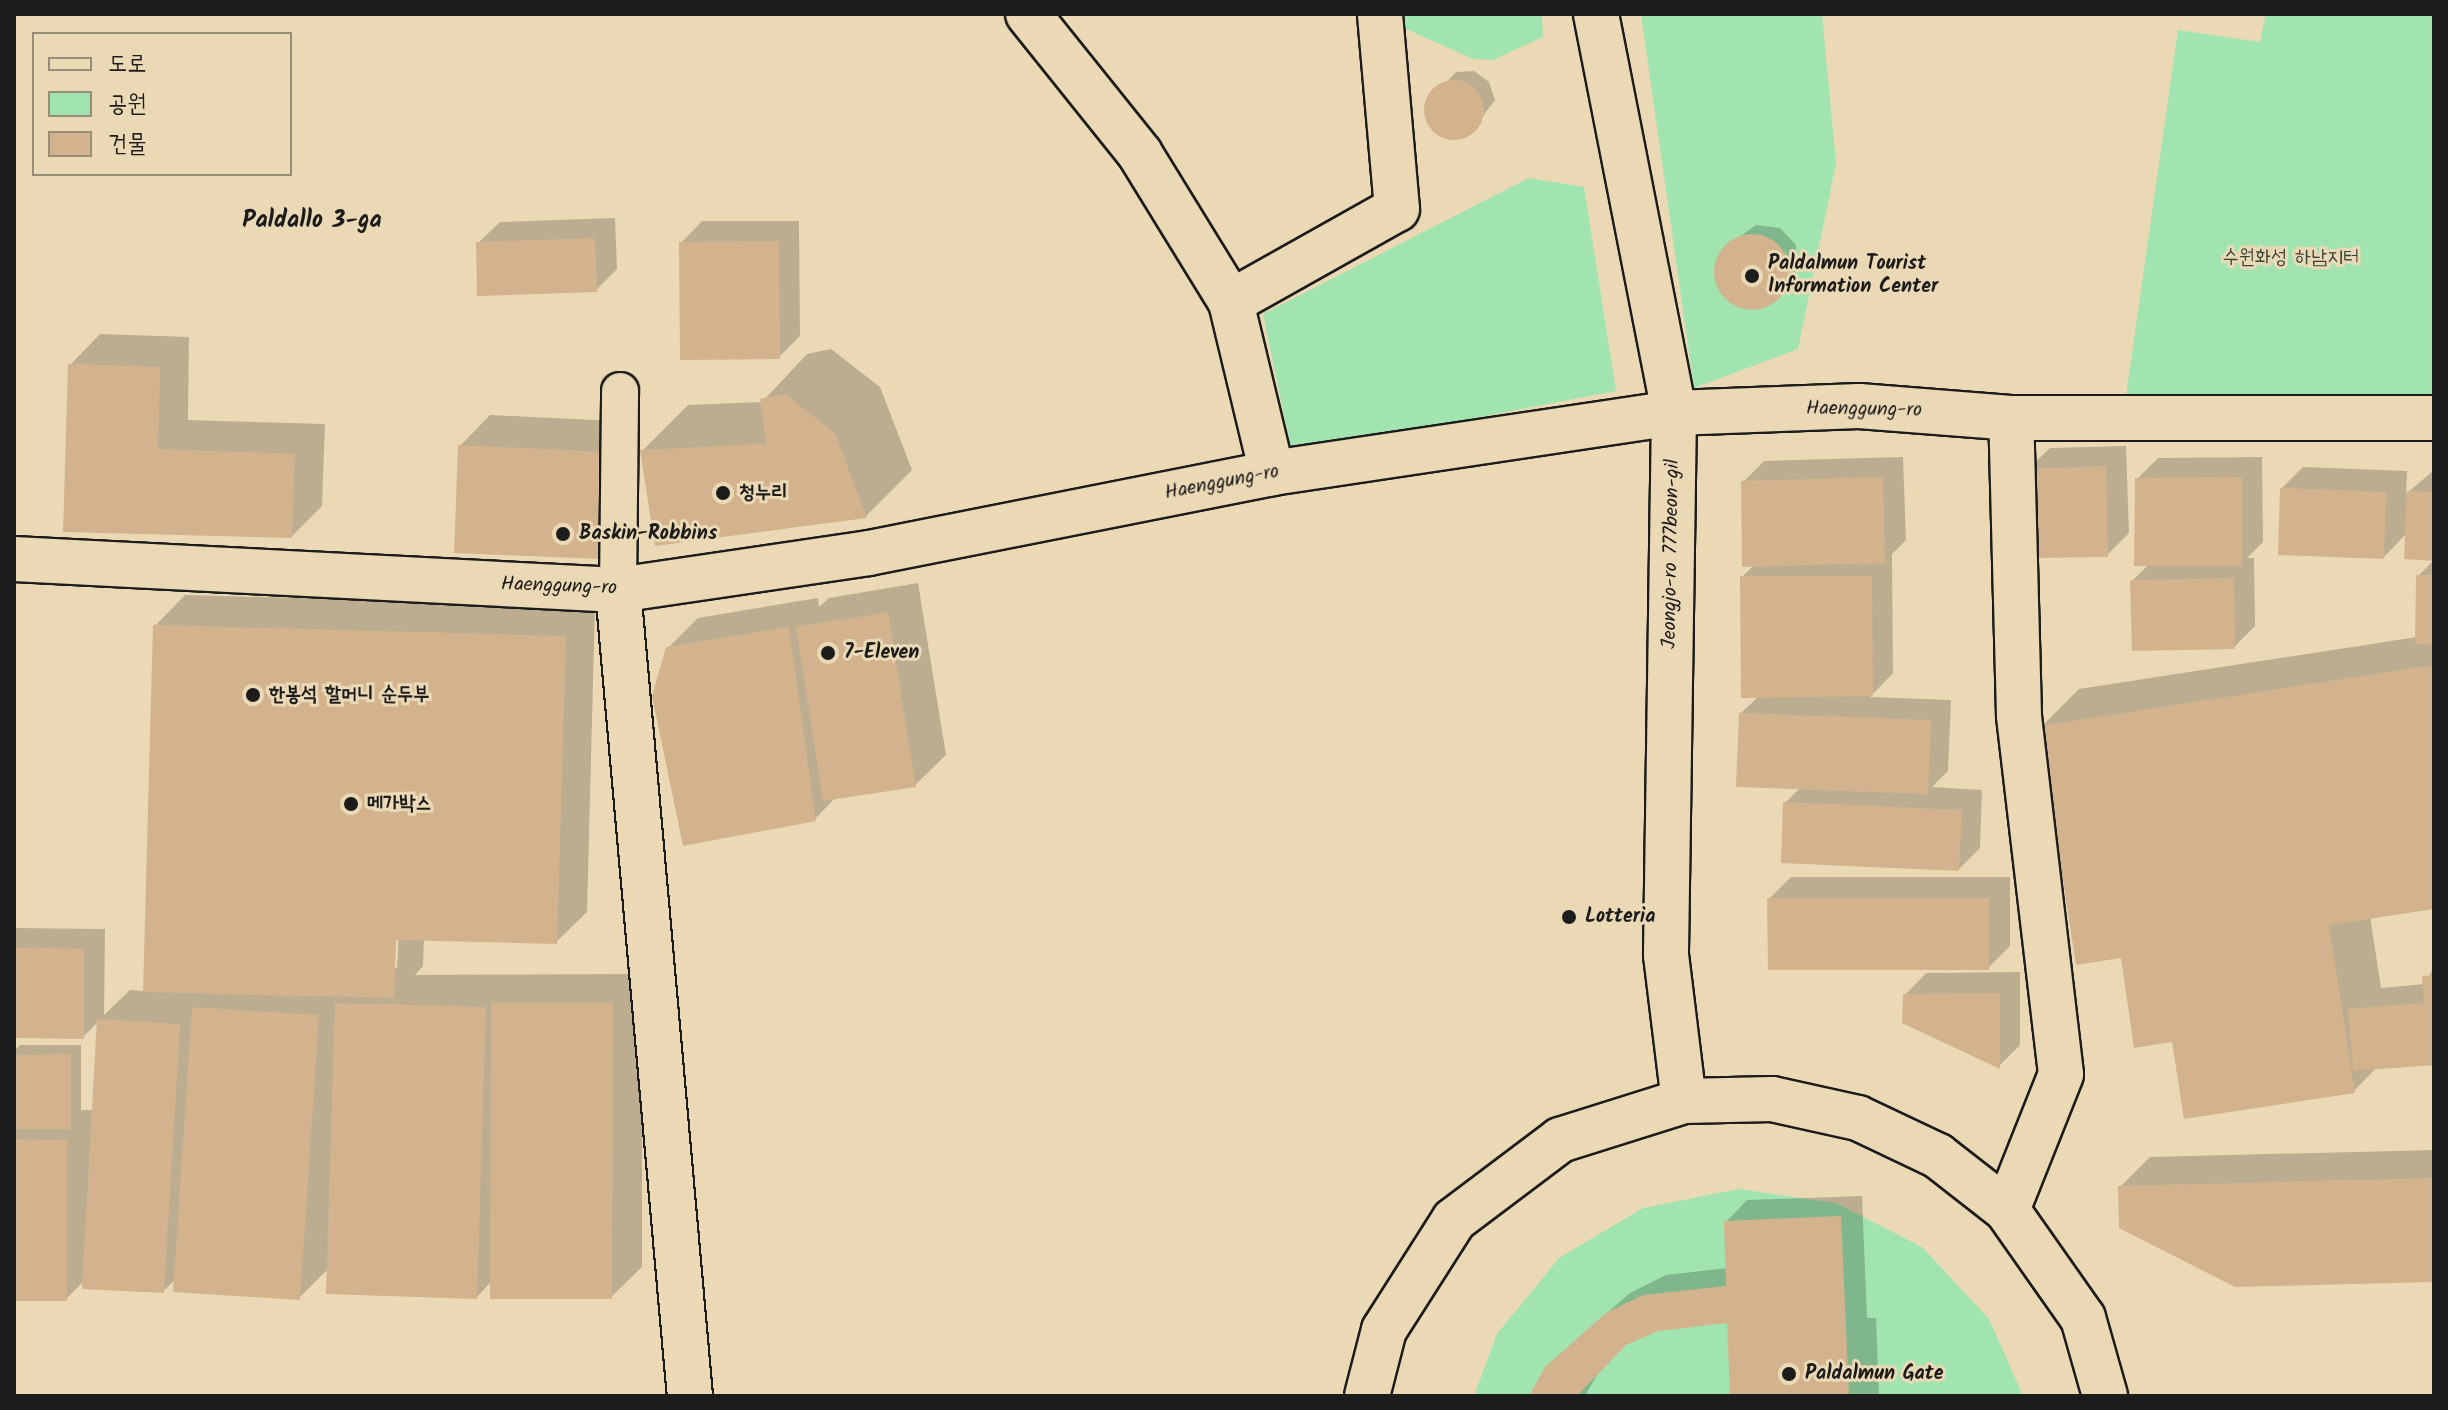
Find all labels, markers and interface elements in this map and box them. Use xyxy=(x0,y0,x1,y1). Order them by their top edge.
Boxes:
legend xyxy=(32,32,292,176)
text: 도로 xyxy=(108,45,147,84)
text: 공원 xyxy=(108,85,147,124)
text: 건물 xyxy=(108,125,147,164)
district label: Paldallo 3-ga xyxy=(242,207,382,235)
park label: 수원화성 하남지터 xyxy=(2223,246,2359,270)
place label: Paldalmun Tourist Information Center xyxy=(1768,252,1938,299)
marker: Paldalmun Tourist Information Center xyxy=(1743,267,1761,285)
street label: Haenggung-ro xyxy=(1806,397,1922,423)
street label: Jeongjo-ro 777beon-gil xyxy=(1658,459,1686,649)
street label: Haenggung-ro xyxy=(1163,460,1281,506)
place label: 청누리 xyxy=(739,481,787,505)
marker: 청누리 xyxy=(714,484,732,502)
place label: Baskin-Robbins xyxy=(579,522,717,546)
marker: Baskin-Robbins xyxy=(554,525,572,543)
street label: Haenggung-ro xyxy=(501,573,617,601)
place label: 7-Eleven xyxy=(844,641,919,665)
marker: 7-Eleven xyxy=(819,644,837,662)
place label: 한봉석 할머니 순두부 xyxy=(269,683,429,707)
marker: 한봉석 할머니 순두부 xyxy=(244,686,262,704)
place label: 메가박스 xyxy=(367,792,431,816)
marker: 메가박스 xyxy=(342,795,360,813)
place label: Lotteria xyxy=(1585,905,1655,929)
marker: Lotteria xyxy=(1560,908,1578,926)
place label: Paldalmun Gate xyxy=(1805,1362,1944,1386)
marker: Paldalmun Gate xyxy=(1780,1365,1798,1383)

